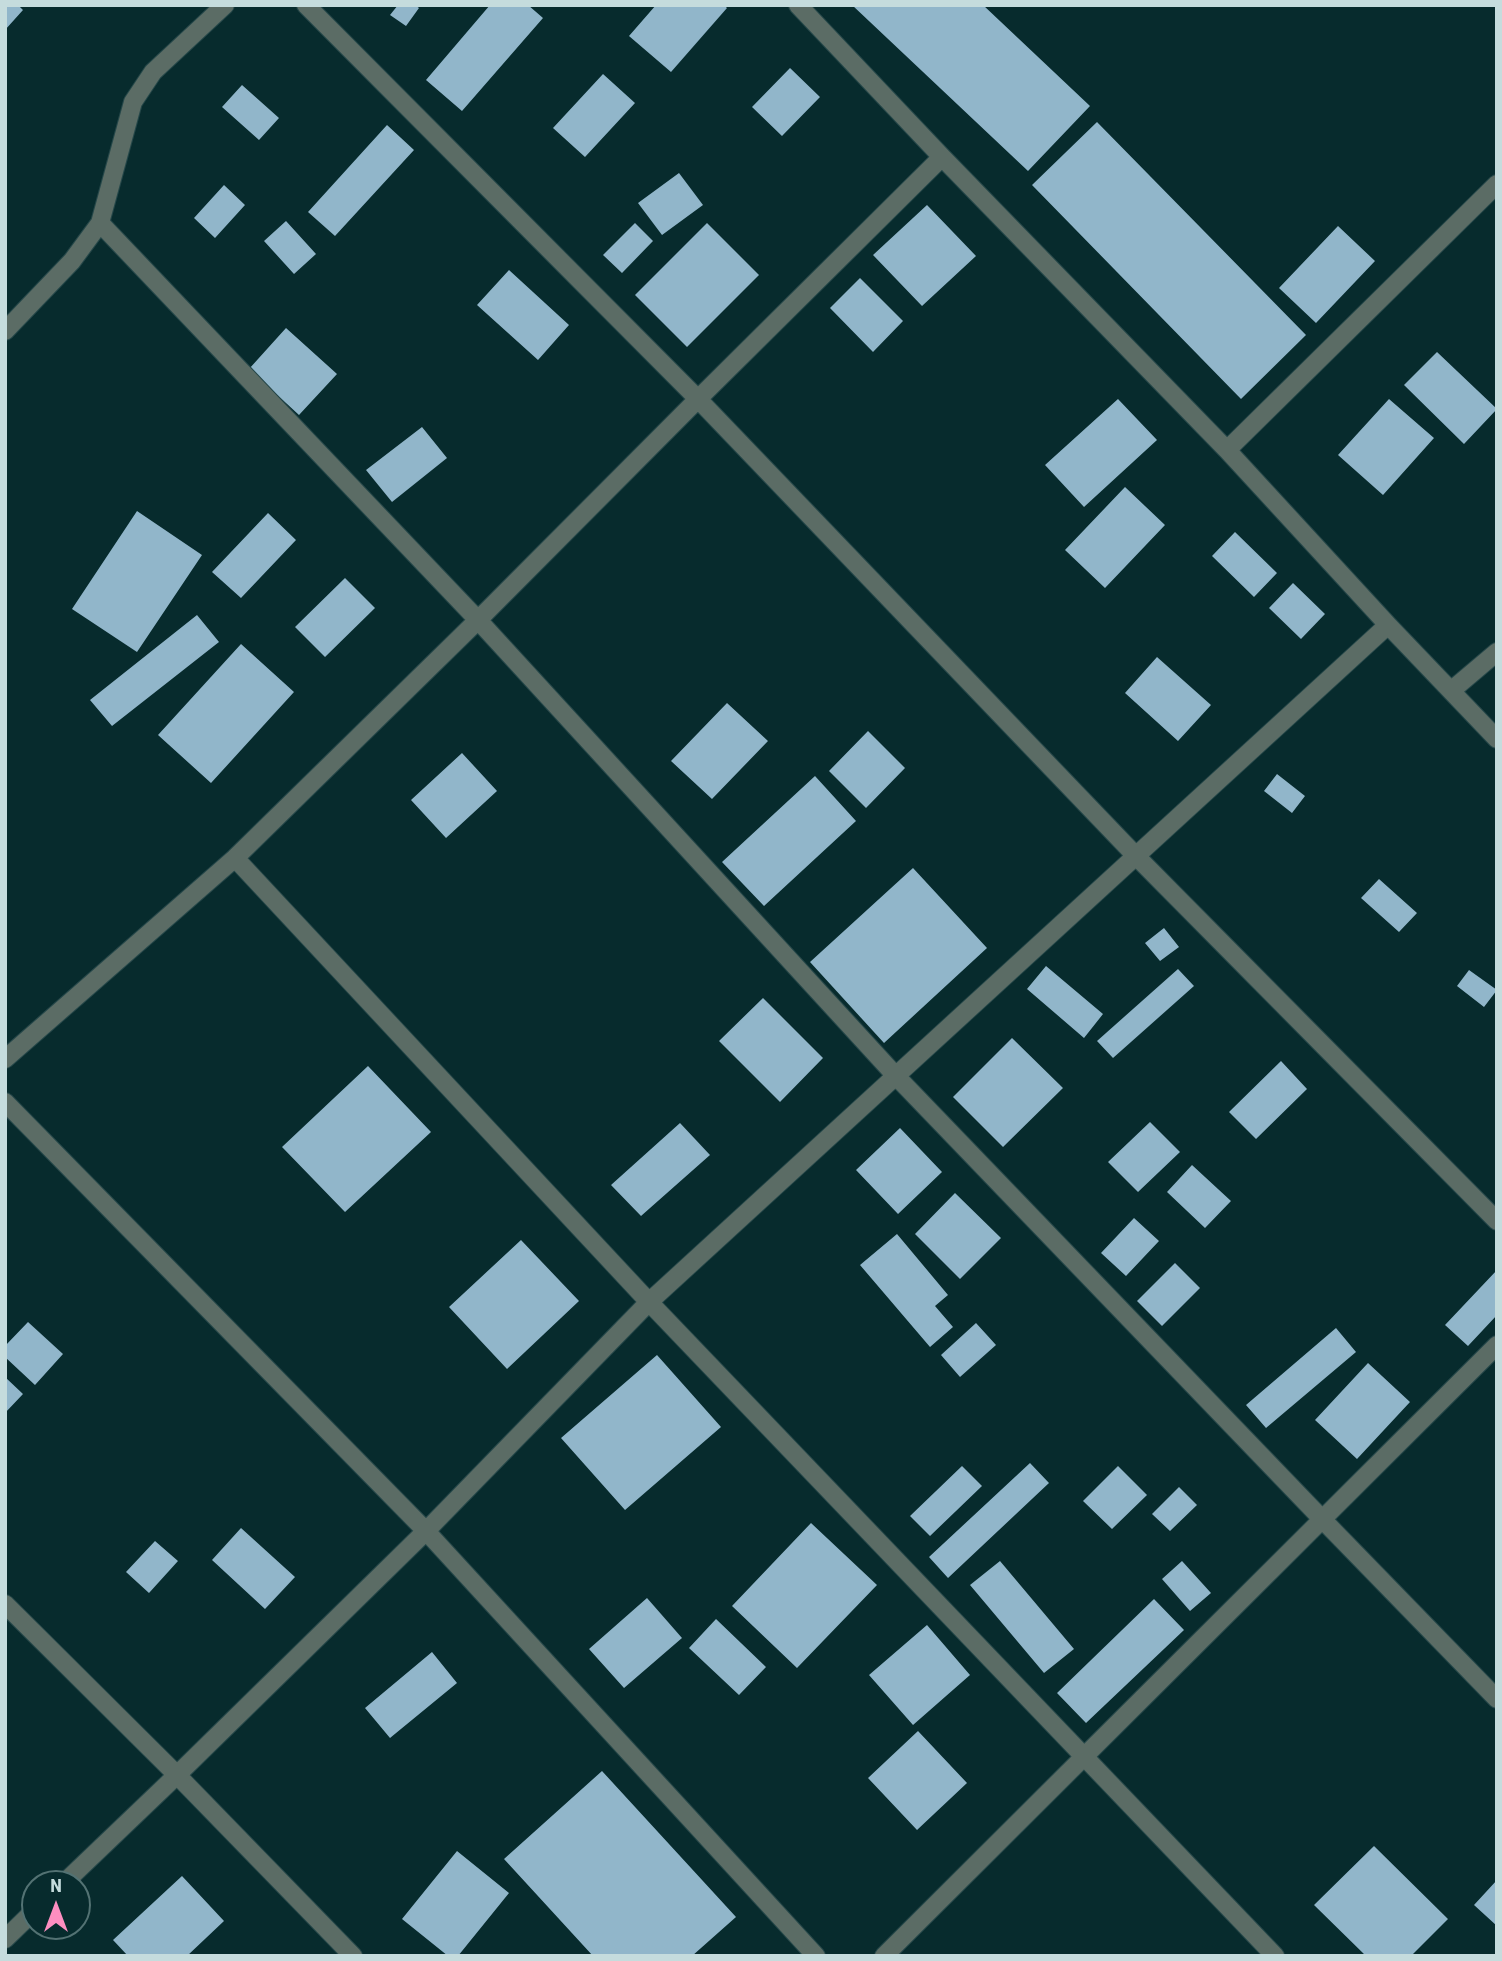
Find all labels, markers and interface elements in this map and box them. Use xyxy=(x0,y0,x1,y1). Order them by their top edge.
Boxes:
north arrow xyxy=(21,1870,91,1940)
text: N xyxy=(50,1874,62,1897)

